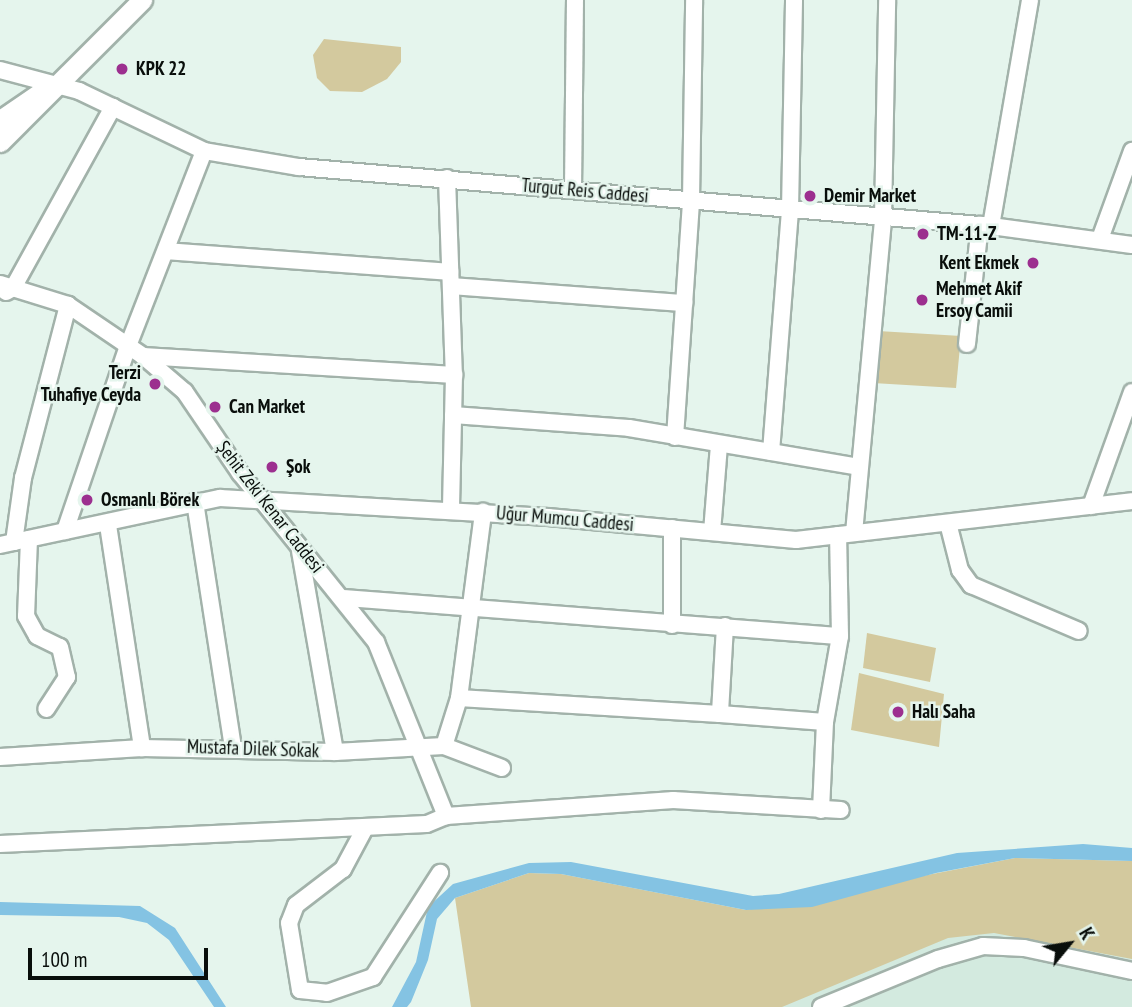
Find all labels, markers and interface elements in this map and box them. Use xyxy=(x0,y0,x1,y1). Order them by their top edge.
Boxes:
place label: KPK 22 xyxy=(136,58,187,80)
marker: KPK 22 xyxy=(114,61,130,77)
street label: Turgut Reis Caddesi xyxy=(520,174,650,208)
place label: Demir Market xyxy=(824,185,916,207)
marker: Demir Market xyxy=(802,188,818,204)
place label: TM-11-Z xyxy=(937,223,996,245)
marker: TM-11-Z xyxy=(915,226,931,242)
place label: Kent Ekmek xyxy=(939,252,1019,274)
marker: Kent Ekmek xyxy=(1025,255,1041,271)
place label: Mehmet Akif Ersoy Camii xyxy=(936,278,1022,322)
marker: Mehmet Akif Ersoy Camii xyxy=(914,292,930,308)
place label: Terzi Tuhafiye Ceyda xyxy=(41,362,141,406)
marker: Terzi Tuhafiye Ceyda xyxy=(147,376,163,392)
place label: Can Market xyxy=(229,396,305,418)
marker: Can Market xyxy=(207,399,223,415)
street label: Şehit Zeki Kenar Caddesi xyxy=(211,436,329,578)
place label: Şok xyxy=(286,456,311,478)
marker: Şok xyxy=(264,459,280,475)
place label: Osmanlı Börek xyxy=(101,489,199,511)
marker: Osmanlı Börek xyxy=(79,492,95,508)
street label: Uğur Mumcu Caddesi xyxy=(495,502,635,536)
place label: Halı Saha xyxy=(912,701,975,723)
marker: Halı Saha xyxy=(890,704,906,720)
street label: Mustafa Dilek Sokak xyxy=(186,735,320,763)
north arrow xyxy=(1034,909,1104,979)
text: K xyxy=(1074,923,1100,944)
scale bar xyxy=(32,934,212,978)
text: 100 m xyxy=(41,946,87,973)

